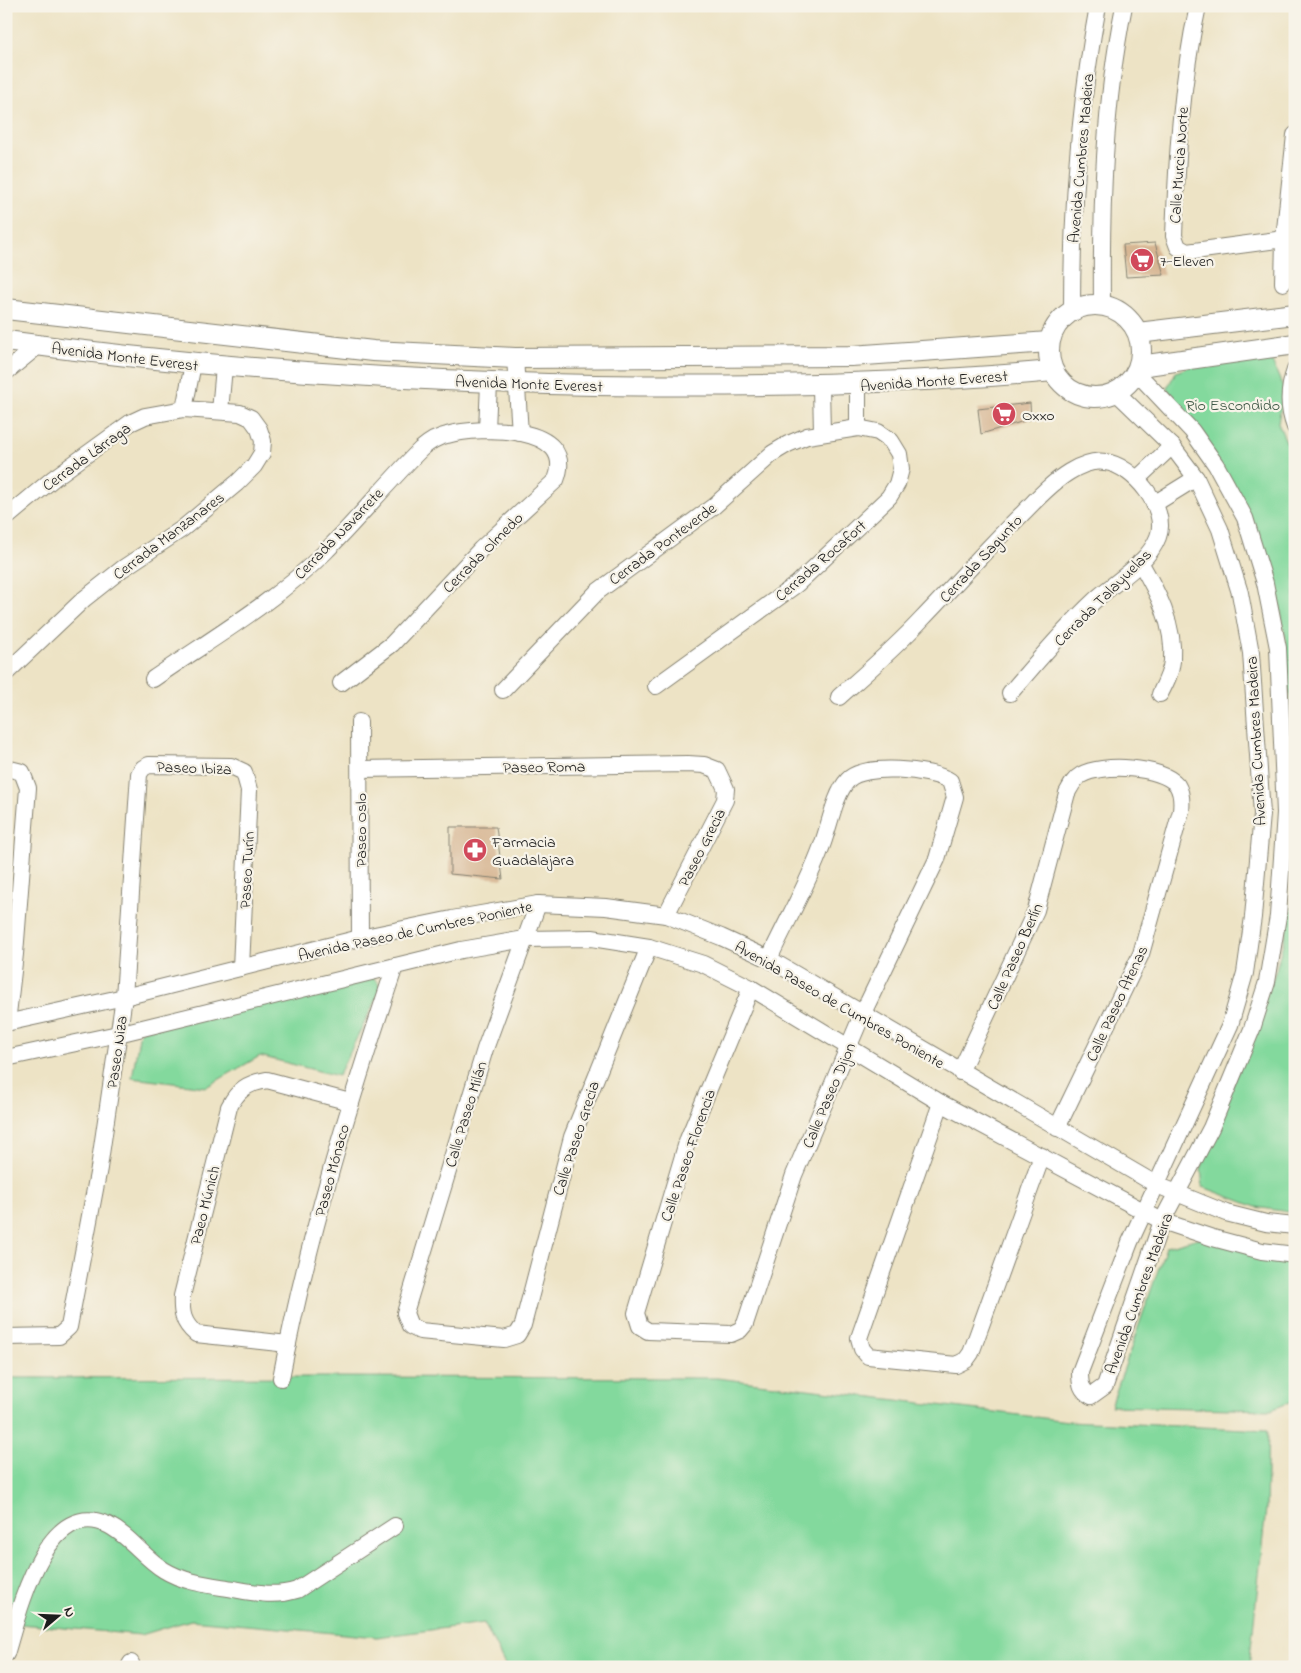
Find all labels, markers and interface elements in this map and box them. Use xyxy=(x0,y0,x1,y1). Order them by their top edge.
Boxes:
street label: Avenida Cumbres Madeira xyxy=(1063,72,1101,244)
street label: Calle Murcia Norte xyxy=(1164,105,1196,224)
supermarket icon: 7-Eleven xyxy=(1129,247,1155,273)
place label: 7-Eleven xyxy=(1160,250,1214,274)
street label: Avenida Monte Everest xyxy=(50,337,200,379)
street label: Avenida Monte Everest xyxy=(860,365,1009,399)
street label: Avenida Monte Everest xyxy=(455,370,604,400)
park label: Rio Escondido xyxy=(1186,394,1280,418)
supermarket icon: Oxxo xyxy=(991,401,1017,427)
place label: Oxxo xyxy=(1022,404,1055,428)
street label: Cerrada Lárraga xyxy=(38,417,137,498)
street label: Cerrada Navarrete xyxy=(289,482,390,586)
street label: Cerrada Manzanares xyxy=(108,487,230,587)
street label: Cerrada Ponteverde xyxy=(604,497,723,592)
street label: Cerrada Olmedo xyxy=(437,507,529,599)
street label: Cerrada Sagunto xyxy=(934,510,1029,609)
street label: Cerrada Rocafort xyxy=(770,515,873,608)
street label: Cerrada Talayuelas xyxy=(1049,544,1158,653)
street label: Avenida Cumbres Madeira xyxy=(1241,655,1273,826)
street label: Paseo Roma xyxy=(502,755,586,781)
street label: Paseo Ibiza xyxy=(156,756,232,782)
street label: Paseo Oslo xyxy=(350,793,374,867)
street label: Paseo Grecia xyxy=(673,804,733,891)
street label: Paseo Turín xyxy=(234,831,262,909)
place label: Farmacia Guadalajara xyxy=(491,831,574,873)
pharmacy icon: Farmacia Guadalajara xyxy=(462,837,488,863)
street label: Avenida Paseo de Cumbres Poniente xyxy=(296,895,536,969)
street label: Calle Paseo Berlín xyxy=(981,899,1050,1014)
street label: Avenida Paseo de Cumbres Poniente xyxy=(730,936,949,1076)
street label: Calle Paseo Atenas xyxy=(1080,942,1155,1066)
street label: Paseo Niza xyxy=(101,1014,135,1090)
street label: Calle Paseo Dijon xyxy=(797,1039,863,1152)
street label: Calle Paseo Milán xyxy=(439,1058,494,1171)
street label: Calle Paseo Grecia xyxy=(547,1078,607,1199)
street label: Calle Paseo Florencia xyxy=(655,1086,723,1225)
street label: Paseo Mónaco xyxy=(309,1122,357,1219)
street label: Paeo Múnich xyxy=(185,1163,227,1248)
street label: Avenida Cumbres Madeira xyxy=(1100,1210,1180,1378)
north arrow xyxy=(32,1590,82,1640)
text: N xyxy=(57,1604,80,1620)

